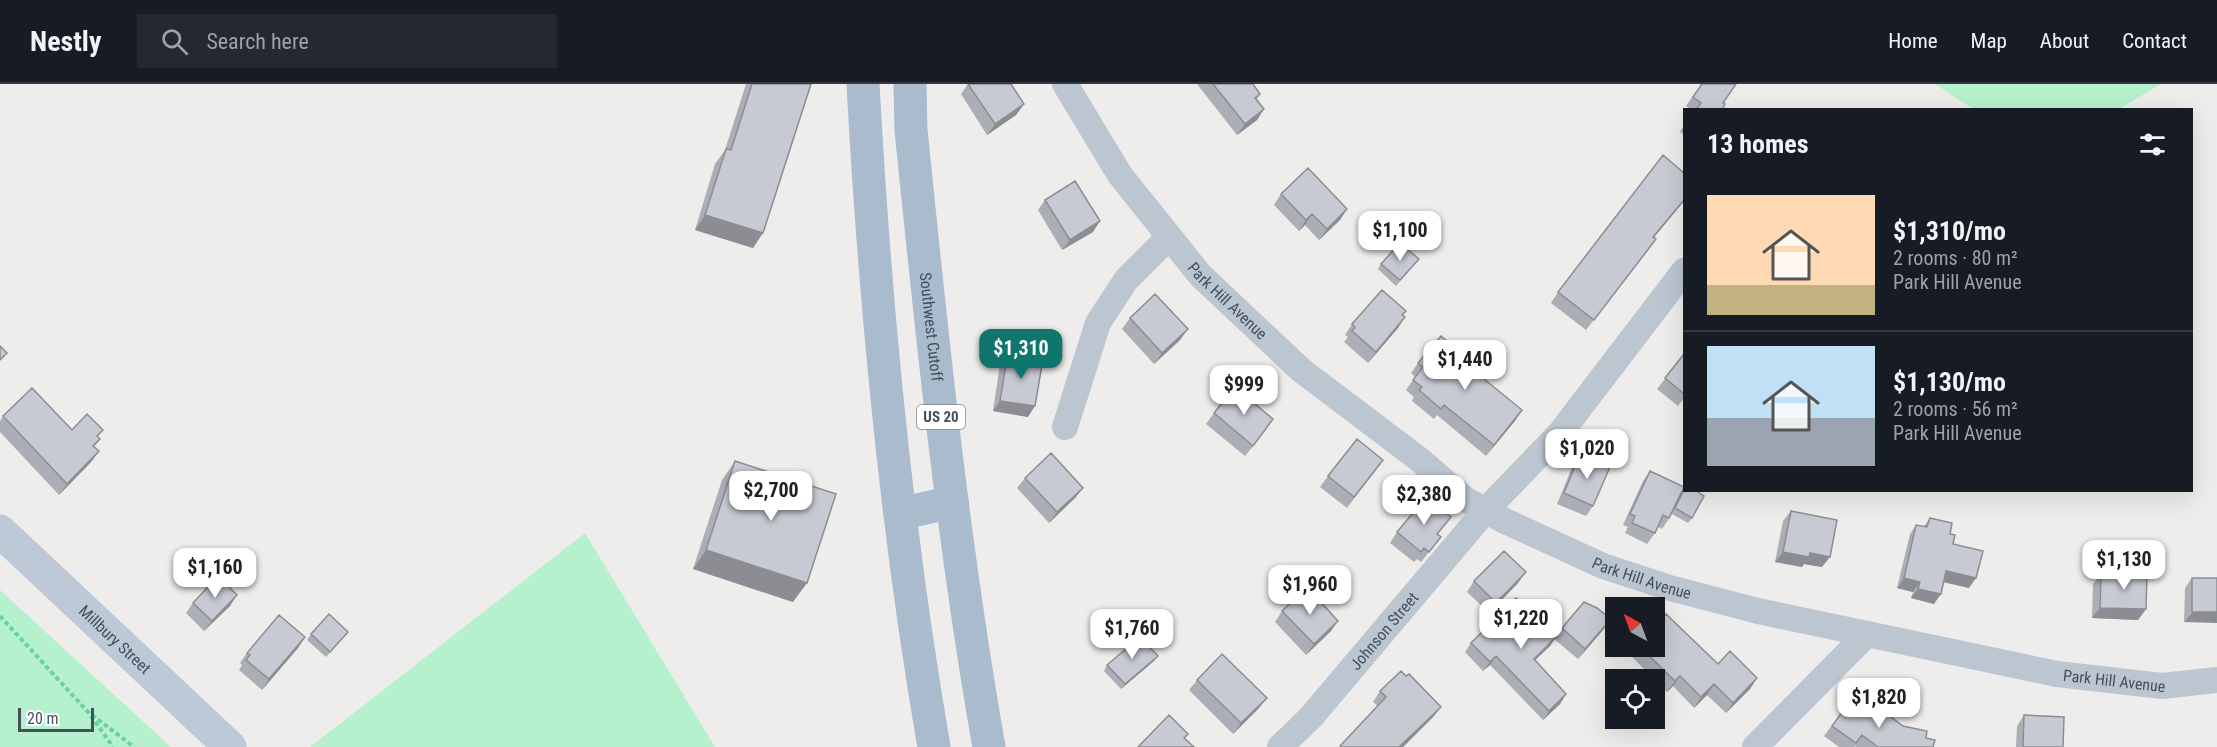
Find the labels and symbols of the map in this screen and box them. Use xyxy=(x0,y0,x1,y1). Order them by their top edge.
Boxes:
pin: $1,100 xyxy=(1351,211,1449,262)
street label: Park Hill Avenue xyxy=(1184,259,1271,343)
street label: Southwest Cutoff xyxy=(916,271,947,383)
pin: $1,310 xyxy=(972,329,1070,380)
pin: $1,440 xyxy=(1416,340,1514,391)
pin: $999 xyxy=(1208,365,1280,416)
road number: US 20 xyxy=(917,405,965,429)
pin: $1,020 xyxy=(1538,429,1636,480)
pin: $2,700 xyxy=(722,471,820,522)
pin: $2,380 xyxy=(1375,475,1473,526)
pin: $1,130 xyxy=(2075,540,2173,591)
pin: $1,160 xyxy=(166,548,264,599)
street label: Park Hill Avenue xyxy=(1589,553,1693,603)
pin: $1,960 xyxy=(1261,565,1359,616)
street label: Johnson Street xyxy=(1346,588,1422,674)
north arrow xyxy=(1605,597,1665,657)
pin: $1,220 xyxy=(1472,599,1570,650)
street label: Millbury Street xyxy=(75,601,155,678)
pin: $1,760 xyxy=(1083,609,1181,660)
street label: Park Hill Avenue xyxy=(2062,666,2166,696)
pin: $1,820 xyxy=(1830,678,1928,729)
scale bar xyxy=(18,705,94,732)

